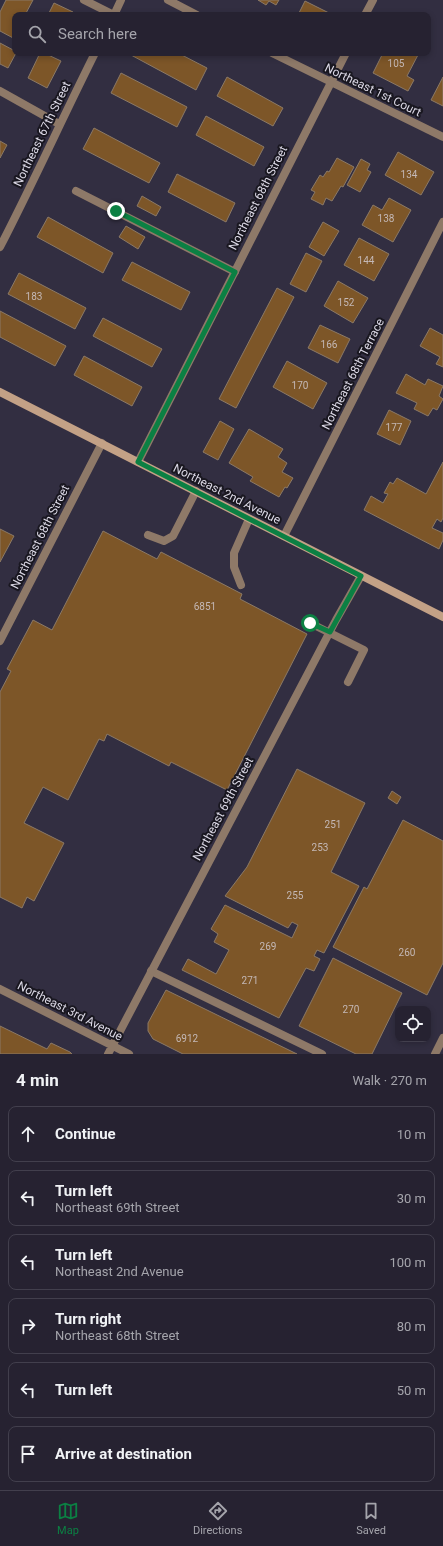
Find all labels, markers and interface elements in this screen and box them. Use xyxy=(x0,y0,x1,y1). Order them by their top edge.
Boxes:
search box xyxy=(12,12,431,56)
icon: search xyxy=(26,23,48,45)
text: Search here xyxy=(58,25,137,43)
house number: 105 xyxy=(388,58,405,69)
street label: Northeast 1st Court xyxy=(322,61,424,119)
street label: Northeast 67th Street xyxy=(11,79,74,189)
street label: Northeast 68th Street xyxy=(226,144,290,252)
house number: 134 xyxy=(401,169,418,180)
route end xyxy=(107,202,125,220)
house number: 138 xyxy=(378,213,395,224)
house number: 144 xyxy=(358,255,375,266)
house number: 183 xyxy=(26,291,42,302)
house number: 152 xyxy=(338,297,355,308)
street label: Northeast 68th Terrace xyxy=(319,316,387,432)
house number: 166 xyxy=(321,339,338,350)
house number: 170 xyxy=(292,380,309,391)
house number: 177 xyxy=(386,422,403,433)
street label: Northeast 2nd Avenue xyxy=(171,461,283,527)
street label: Northeast 68th Street xyxy=(8,483,72,591)
house number: 6851 xyxy=(194,601,216,612)
route start xyxy=(301,614,319,632)
street label: Northeast 69th Street xyxy=(190,755,256,863)
house number: 251 xyxy=(325,819,341,830)
house number: 253 xyxy=(312,842,328,853)
house number: 255 xyxy=(287,890,304,901)
house number: 269 xyxy=(260,941,276,952)
house number: 260 xyxy=(399,947,416,958)
house number: 271 xyxy=(242,975,258,986)
street label: Northeast 3rd Avenue xyxy=(15,978,125,1044)
house number: 270 xyxy=(343,1004,360,1015)
map controls xyxy=(395,1006,431,1042)
button: locate xyxy=(395,1006,431,1042)
house number: 6912 xyxy=(176,1033,199,1044)
text: 4 min xyxy=(16,1070,59,1090)
text: Walk · 270 m xyxy=(352,1073,427,1088)
icon: ahead xyxy=(17,1123,39,1145)
text: Continue xyxy=(55,1125,116,1143)
text: 10 m xyxy=(397,1127,426,1142)
text: Turn left xyxy=(55,1182,112,1200)
icon: left xyxy=(17,1187,39,1209)
text: 30 m xyxy=(397,1191,426,1206)
text: Northeast 69th Street xyxy=(55,1200,180,1215)
text: Turn left xyxy=(55,1246,112,1264)
icon: left xyxy=(17,1251,39,1273)
text: 100 m xyxy=(389,1255,426,1270)
text: Northeast 2nd Avenue xyxy=(55,1264,184,1279)
text: Turn right xyxy=(55,1310,121,1328)
icon: right xyxy=(17,1315,39,1337)
text: 80 m xyxy=(397,1319,426,1334)
text: Northeast 68th Street xyxy=(55,1328,180,1343)
icon: left xyxy=(17,1379,39,1401)
text: Turn left xyxy=(55,1381,112,1399)
text: 50 m xyxy=(397,1383,426,1398)
icon: arrive xyxy=(17,1443,39,1465)
text: Arrive at destination xyxy=(55,1445,192,1463)
tab: Map xyxy=(57,1500,79,1537)
tab: Directions xyxy=(193,1500,242,1537)
tab: Saved xyxy=(356,1500,386,1537)

